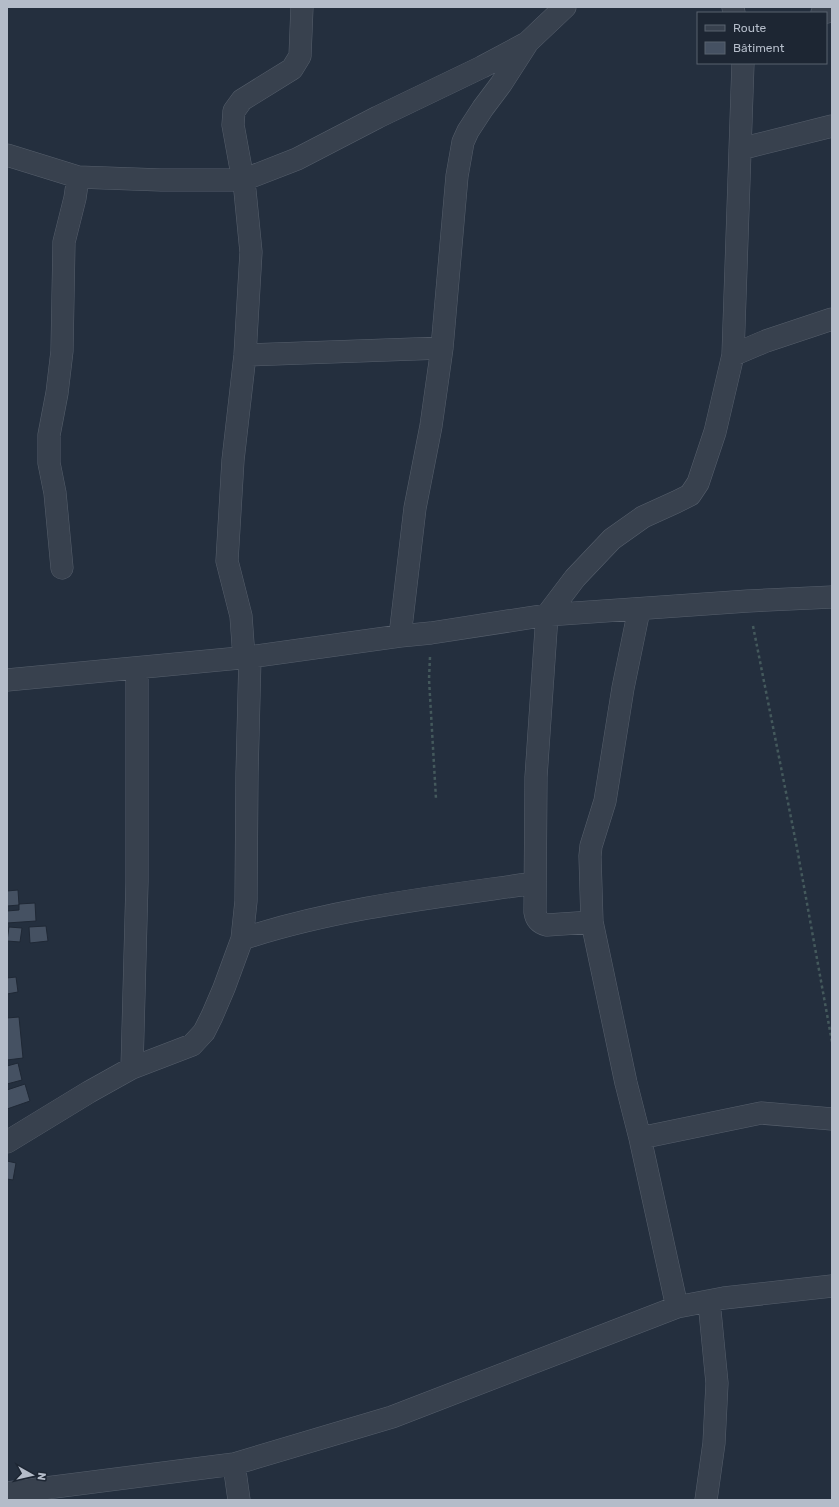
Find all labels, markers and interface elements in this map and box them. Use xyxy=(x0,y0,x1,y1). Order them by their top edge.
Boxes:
legend xyxy=(697,12,827,64)
text: Route xyxy=(733,21,767,35)
text: Bâtiment xyxy=(733,41,785,55)
north arrow xyxy=(12,1455,52,1495)
text: N xyxy=(34,1471,48,1481)

